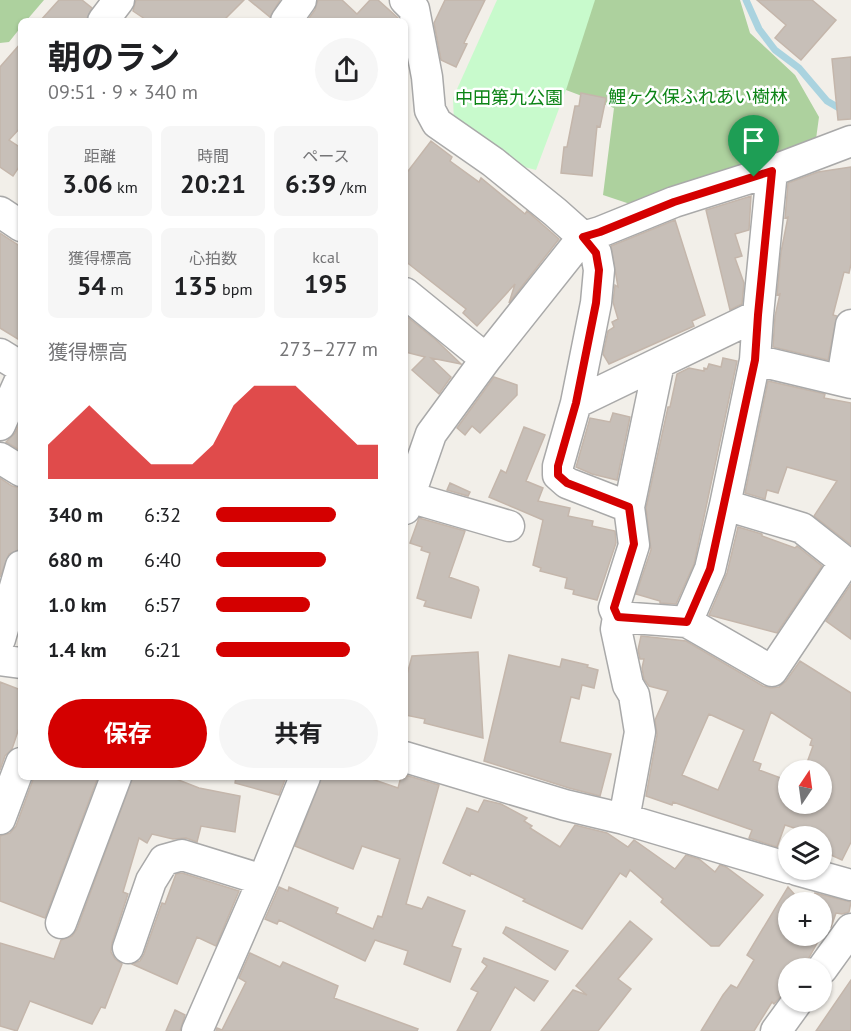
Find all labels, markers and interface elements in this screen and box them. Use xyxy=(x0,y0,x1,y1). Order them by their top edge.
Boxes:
text: 朝のラン xyxy=(48,35,180,78)
button: share xyxy=(315,38,378,101)
text: 09:51 · 9 × 340 m xyxy=(48,79,198,105)
park label: 鯉ヶ久保ふれあい樹林 xyxy=(608,85,788,108)
park label: 中田第九公園 xyxy=(455,86,563,109)
pin xyxy=(728,115,779,177)
icon: arrive xyxy=(737,124,770,157)
text: 距離 xyxy=(84,146,116,166)
text: 時間 xyxy=(197,146,229,166)
text: ペース xyxy=(302,146,350,166)
text: 3.06 xyxy=(62,167,113,200)
text: 20:21 xyxy=(180,167,246,200)
text: 6:39 xyxy=(285,167,336,200)
text: km xyxy=(113,177,138,197)
text: /km xyxy=(336,177,367,197)
text: kcal xyxy=(312,247,340,267)
text: 獲得標高 xyxy=(68,248,132,268)
text: 心拍数 xyxy=(189,248,237,268)
text: 195 xyxy=(304,267,348,300)
text: 54 xyxy=(77,269,106,302)
text: 135 xyxy=(174,269,218,302)
text: m xyxy=(106,279,123,299)
text: bpm xyxy=(218,279,252,299)
text: 273–277 m xyxy=(279,336,378,362)
text: 獲得標高 xyxy=(48,339,128,365)
text: 340 m xyxy=(48,502,103,528)
text: 6:32 xyxy=(144,502,181,528)
text: 680 m xyxy=(48,547,103,573)
text: 6:40 xyxy=(144,547,181,573)
text: 1.0 km xyxy=(48,592,107,618)
text: 6:57 xyxy=(144,592,181,618)
text: 1.4 km xyxy=(48,637,107,663)
text: 6:21 xyxy=(144,637,181,663)
button: 保存 xyxy=(48,699,207,768)
button: 共有 xyxy=(219,699,378,768)
north arrow xyxy=(778,760,832,814)
map controls xyxy=(778,760,832,1012)
button: layers xyxy=(778,826,832,880)
button: + xyxy=(778,892,832,946)
button: − xyxy=(778,958,832,1012)

